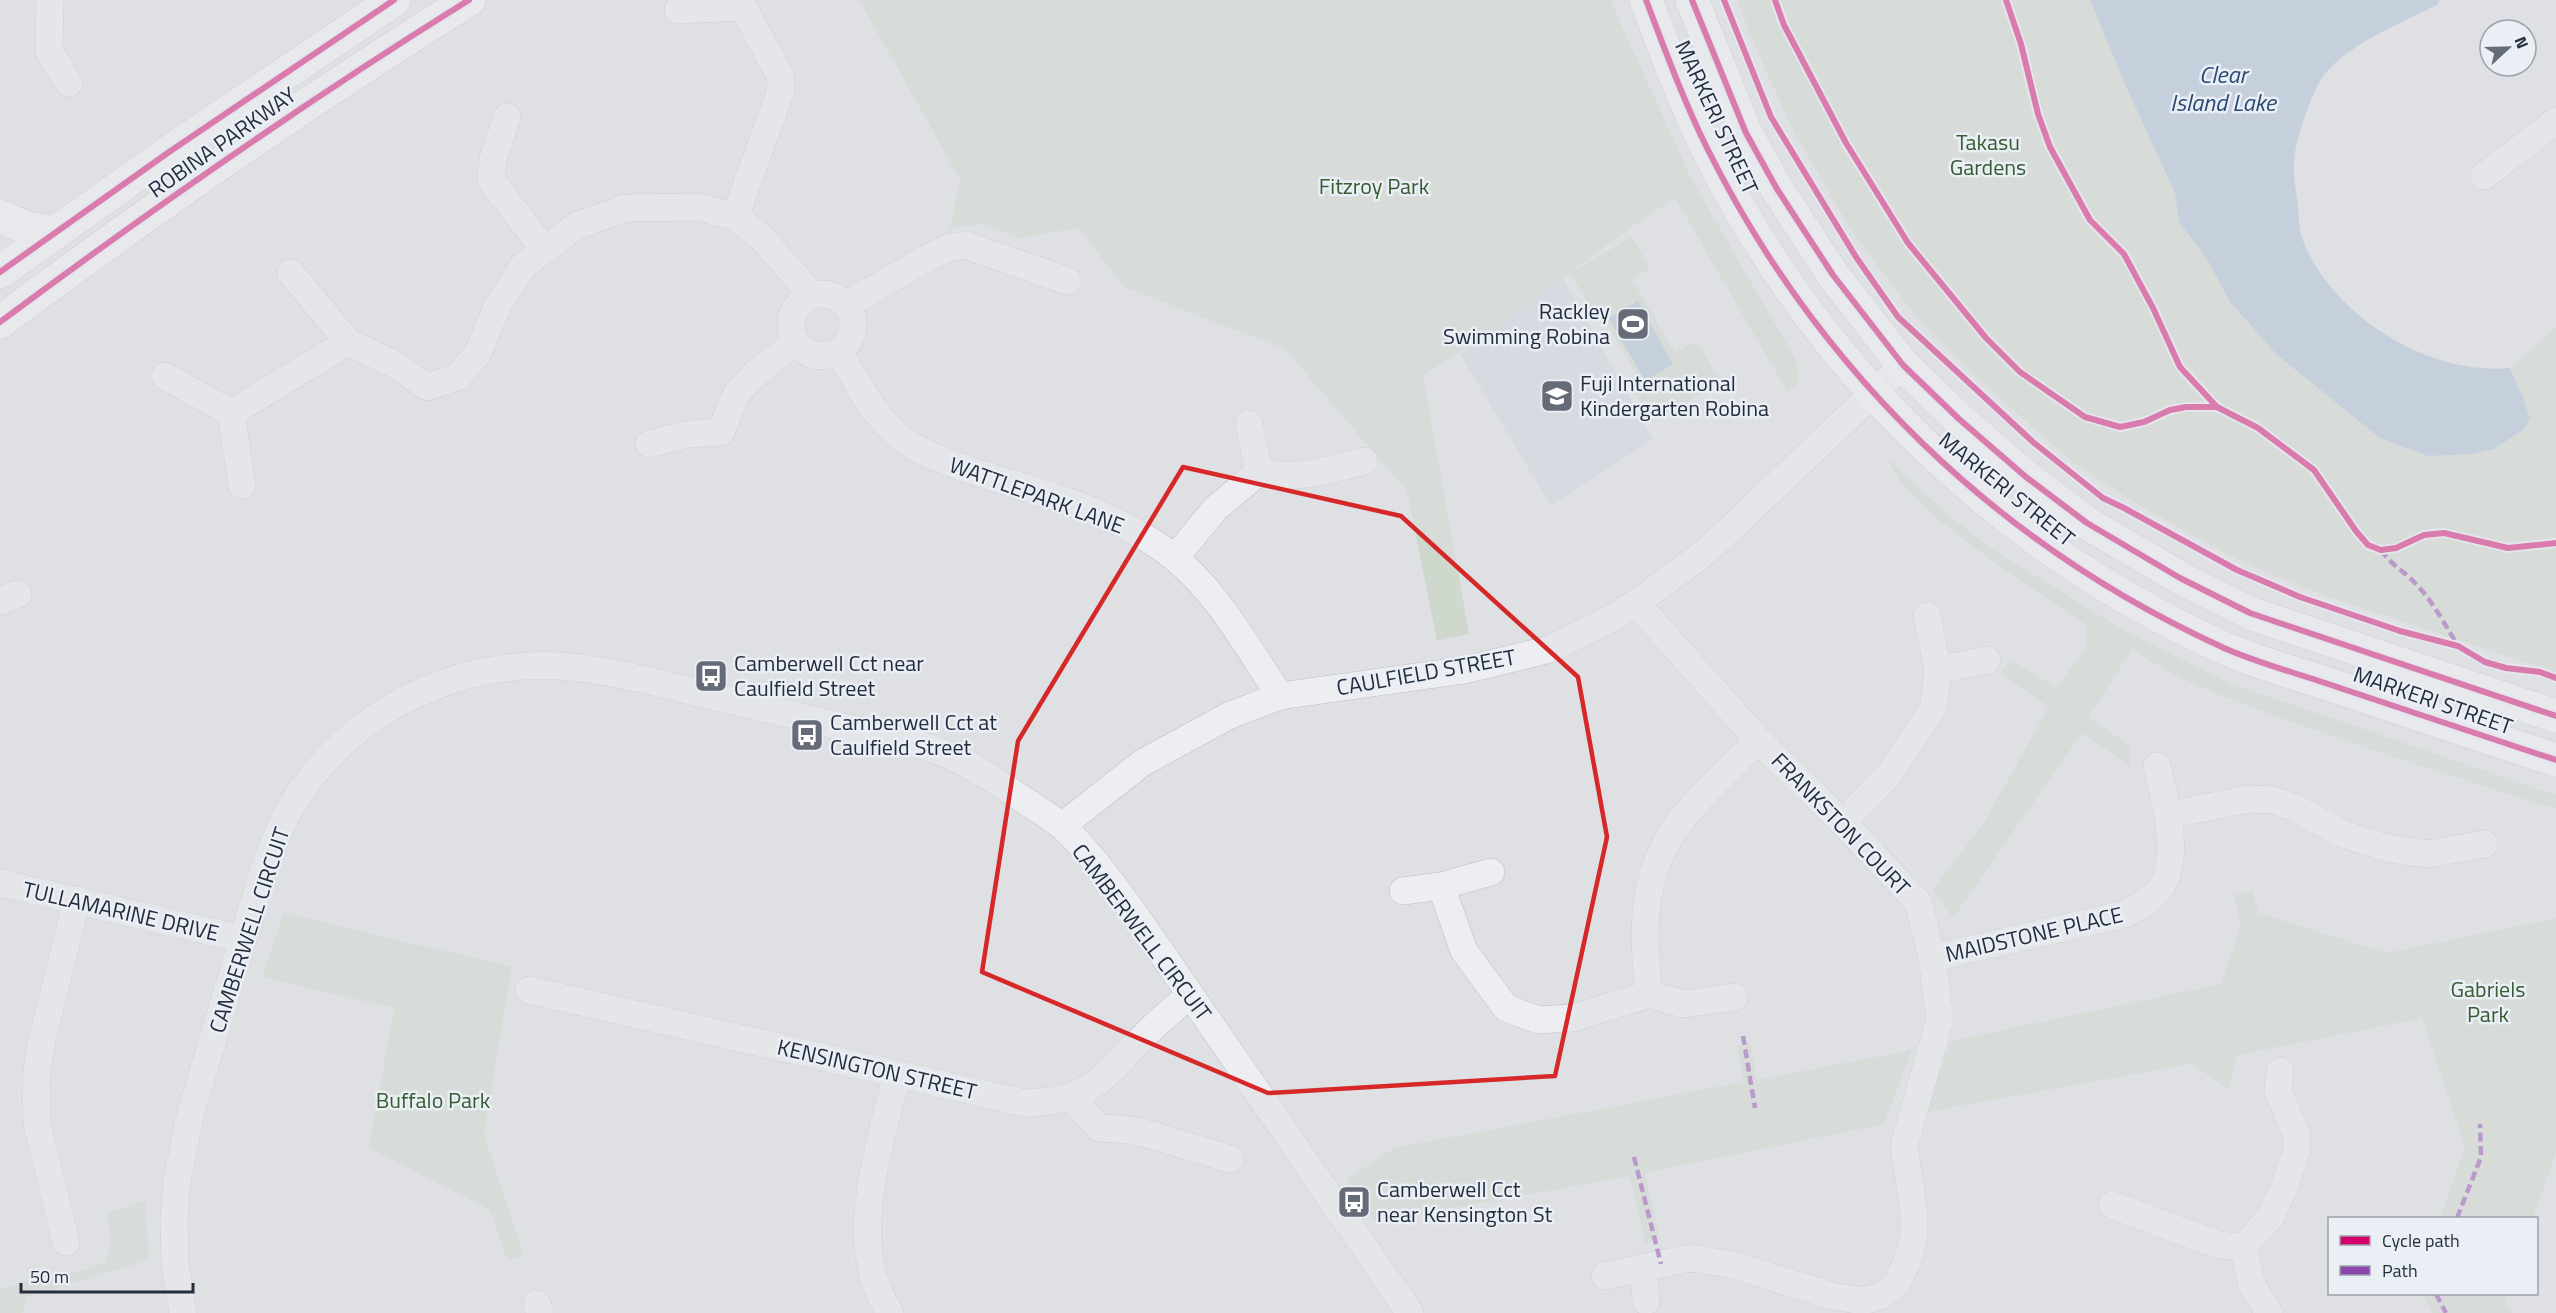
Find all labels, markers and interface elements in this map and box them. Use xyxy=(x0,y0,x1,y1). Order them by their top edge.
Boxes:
north arrow xyxy=(2478,18,2538,78)
text: N xyxy=(2509,33,2535,52)
street label: MARKERI STREET xyxy=(1666,34,1768,200)
water label: Clear Island Lake xyxy=(2170,56,2278,120)
street label: ROBINA PARKWAY xyxy=(141,78,303,206)
park label: Takasu Gardens xyxy=(1950,125,2026,184)
park label: Fitzroy Park xyxy=(1319,169,1430,203)
place label: Rackley Swimming Robina xyxy=(1443,294,1610,353)
sports icon: Rackley Swimming Robina xyxy=(1615,306,1651,342)
place label: Fuji International Kindergarten Robina xyxy=(1580,366,1769,425)
school or university icon: Fuji International Kindergarten Robina xyxy=(1539,378,1575,414)
street label: MARKERI STREET xyxy=(1932,423,2083,555)
street label: WATTLEPARK LANE xyxy=(945,448,1129,542)
street label: CAULFIELD STREET xyxy=(1334,639,1519,704)
place label: Camberwell Cct near Caulfield Street xyxy=(734,646,924,705)
street label: MARKERI STREET xyxy=(2349,657,2518,743)
bus stop icon: Camberwell Cct near Caulfield Street xyxy=(693,658,729,694)
place label: Camberwell Cct at Caulfield Street xyxy=(830,705,997,764)
bus stop icon: Camberwell Cct at Caulfield Street xyxy=(789,717,825,753)
street label: FRANKSTON COURT xyxy=(1763,745,1919,904)
street label: CAMBERWELL CIRCUIT xyxy=(200,822,298,1037)
street label: CAMBERWELL CIRCUIT xyxy=(1064,836,1220,1028)
street label: TULLAMARINE DRIVE xyxy=(19,872,223,950)
street label: MAIDSTONE PLACE xyxy=(1942,897,2126,971)
park label: Gabriels Park xyxy=(2451,972,2526,1031)
street label: KENSINGTON STREET xyxy=(774,1030,980,1109)
park label: Buffalo Park xyxy=(376,1083,491,1117)
place label: Camberwell Cct near Kensington St xyxy=(1377,1172,1552,1231)
bus stop icon: Camberwell Cct near Kensington St xyxy=(1336,1184,1372,1220)
legend xyxy=(2328,1217,2538,1295)
text: Cycle path xyxy=(2382,1227,2460,1254)
scale bar xyxy=(21,1256,194,1294)
text: Path xyxy=(2382,1257,2418,1284)
text: 50 m xyxy=(30,1263,69,1290)

